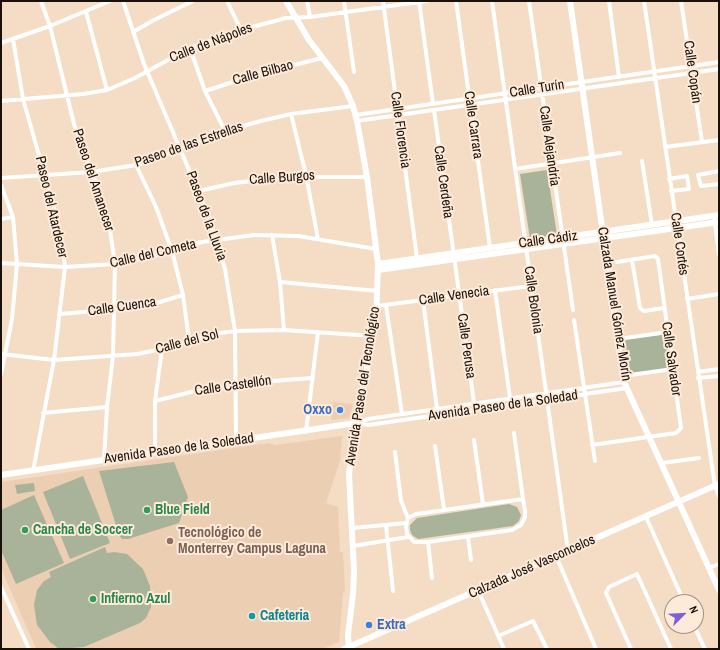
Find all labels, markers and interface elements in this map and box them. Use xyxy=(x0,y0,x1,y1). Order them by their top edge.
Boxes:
street label: Calle de Nápoles xyxy=(167,19,255,67)
street label: Calle Copán xyxy=(679,40,705,104)
street label: Calle Bilbao xyxy=(231,57,295,89)
street label: Calle Turín xyxy=(508,76,566,102)
street label: Calle Carrara xyxy=(460,90,486,160)
street label: Calle Florencia xyxy=(386,91,414,169)
street label: Calle Alejandría xyxy=(535,105,563,187)
street label: Paseo de las Estrellas xyxy=(133,119,245,171)
street label: Paseo del Amanecer xyxy=(69,127,117,233)
street label: Calle Cerdeña xyxy=(430,145,456,219)
street label: Paseo del Atardecer xyxy=(31,154,71,260)
street label: Calle Burgos xyxy=(249,167,315,189)
street label: Paseo de la Lluvia xyxy=(182,169,230,263)
street label: Calle Cortés xyxy=(666,212,692,276)
street label: Calzada Manuel Gómez Morín xyxy=(594,226,634,382)
street label: Calle Cádiz xyxy=(517,228,579,252)
street label: Calle del Cometa xyxy=(108,236,198,272)
street label: Calle Bolonia xyxy=(520,265,546,335)
street label: Calle Venecia xyxy=(418,283,490,309)
street label: Calle Cuenca xyxy=(87,294,157,320)
street label: Avenida Paseo del Tecnológico xyxy=(342,305,384,467)
street label: Calle Perusa xyxy=(453,312,479,380)
street label: Calle Salvador xyxy=(657,321,685,397)
street label: Calle del Sol xyxy=(154,326,220,358)
street label: Calle Castellón xyxy=(194,372,272,400)
street label: Avenida Paseo de la Soledad xyxy=(427,387,579,425)
place label: Oxxo xyxy=(303,402,332,418)
marker: Oxxo xyxy=(335,405,345,415)
street label: Avenida Paseo de la Soledad xyxy=(103,430,255,468)
place label: Blue Field xyxy=(155,502,210,518)
marker: Blue Field xyxy=(142,505,152,515)
place label: Cancha de Soccer xyxy=(33,522,133,538)
marker: Cancha de Soccer xyxy=(20,525,30,535)
place label: Tecnológico de Monterrey Campus Laguna xyxy=(178,525,326,558)
street label: Calzada José Vasconcelos xyxy=(466,531,598,603)
marker: Tecnológico de Monterrey Campus Laguna xyxy=(165,536,175,546)
place label: Infierno Azul xyxy=(101,591,171,607)
marker: Infierno Azul xyxy=(88,594,98,604)
north arrow xyxy=(664,594,704,634)
text: N xyxy=(686,604,702,615)
place label: Cafeteria xyxy=(260,608,309,624)
marker: Cafeteria xyxy=(247,611,257,621)
place label: Extra xyxy=(377,617,406,633)
marker: Extra xyxy=(364,620,374,630)

